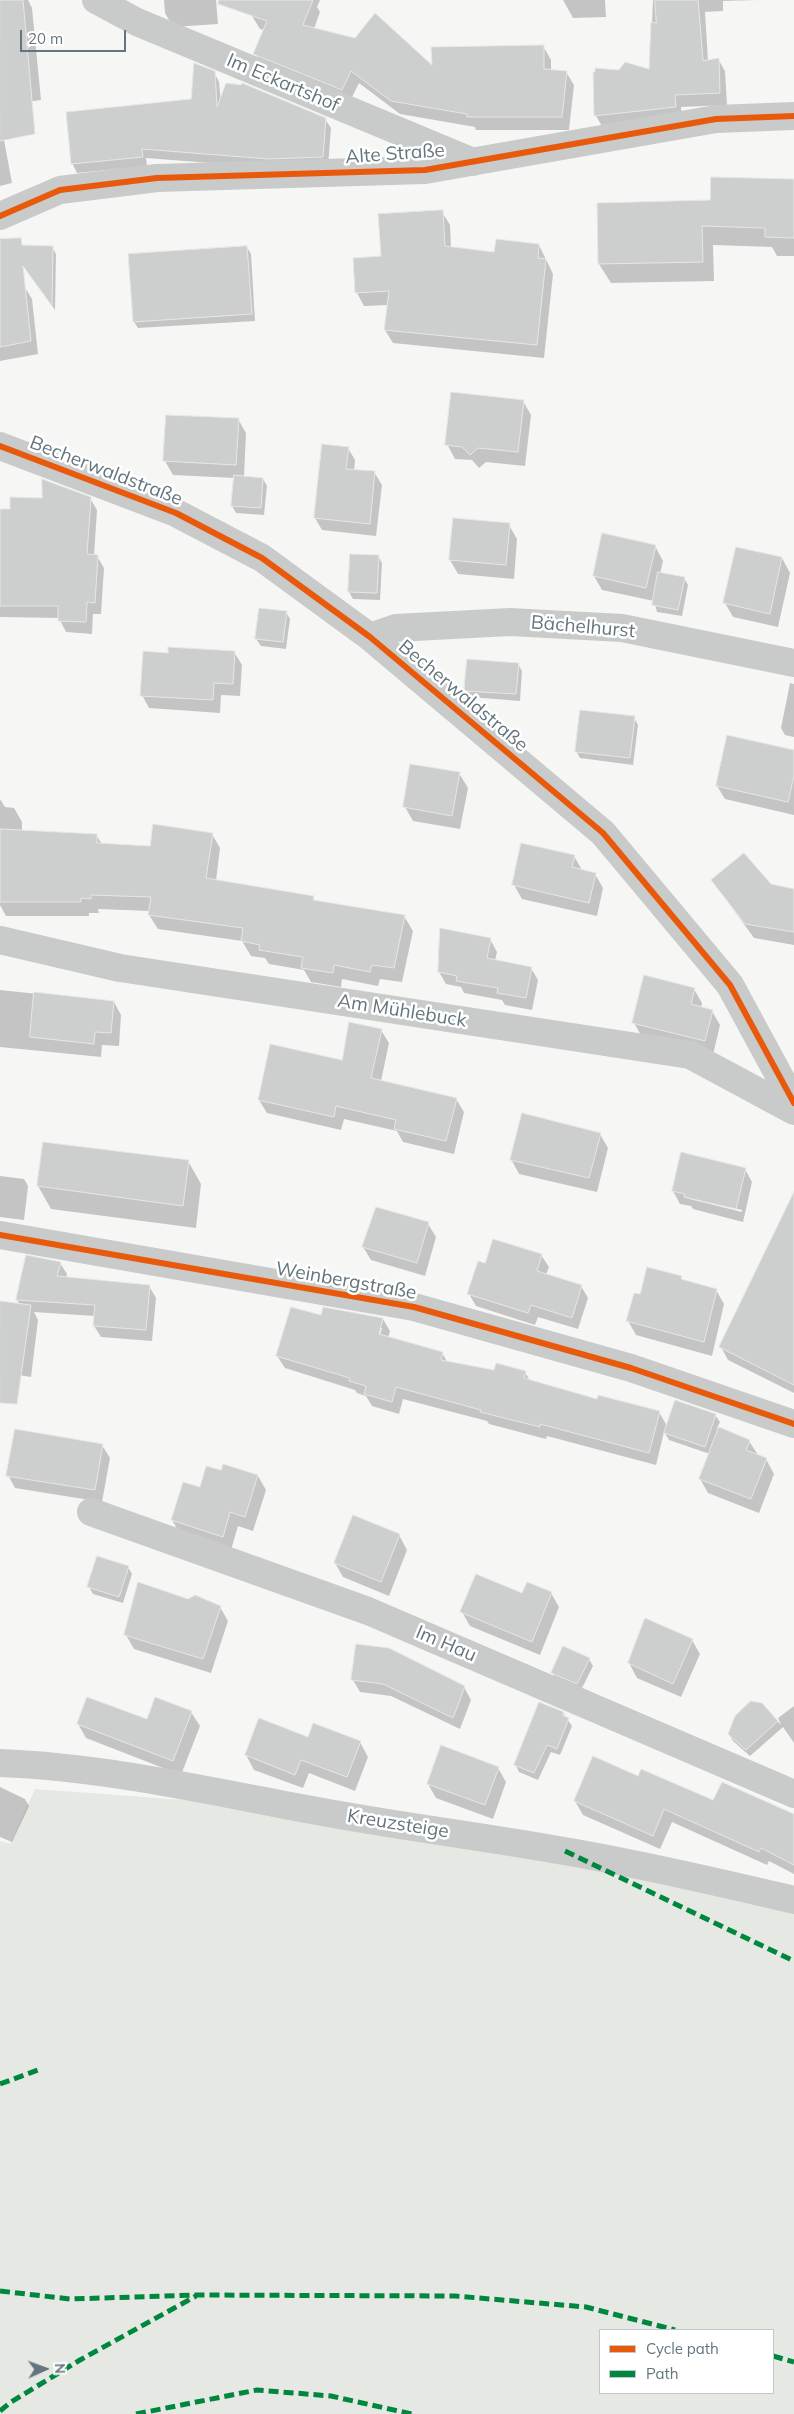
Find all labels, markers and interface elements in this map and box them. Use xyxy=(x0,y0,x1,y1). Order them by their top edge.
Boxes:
scale bar xyxy=(22,20,129,52)
text: 20 m xyxy=(28,29,63,48)
street label: Im Eckartshof xyxy=(223,49,343,117)
street label: Alte Straße xyxy=(345,139,445,169)
street label: Becherwaldstraße xyxy=(26,431,186,511)
street label: Bächelhurst xyxy=(530,611,636,643)
street label: Becherwaldstraße xyxy=(394,635,532,757)
street label: Am Mühlebuck xyxy=(336,990,468,1032)
street label: Weinbergstraße xyxy=(274,1257,418,1305)
street label: Im Hau xyxy=(412,1621,480,1667)
street label: Kreuzsteige xyxy=(346,1805,450,1843)
legend xyxy=(599,2329,774,2394)
text: Cycle path xyxy=(646,2339,719,2358)
north arrow xyxy=(20,2344,70,2394)
text: N xyxy=(51,2363,69,2374)
text: Path xyxy=(646,2364,678,2383)

